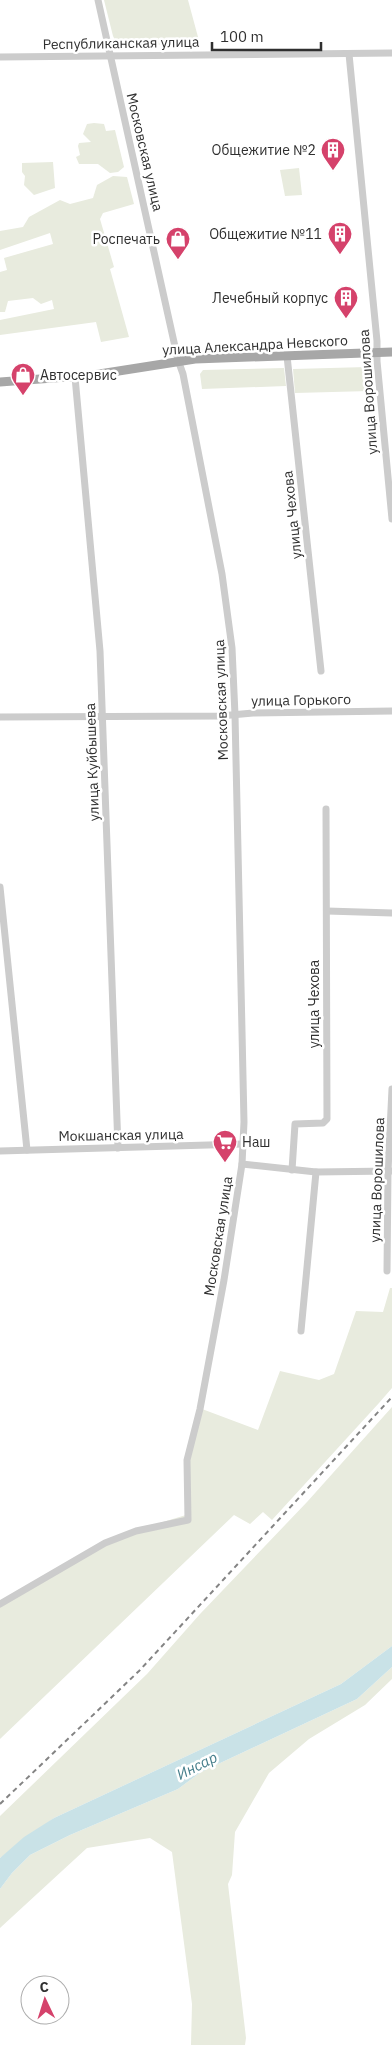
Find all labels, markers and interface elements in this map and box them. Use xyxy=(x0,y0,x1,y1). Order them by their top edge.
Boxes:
scale bar xyxy=(212,20,321,52)
text: 100 m xyxy=(220,27,264,46)
street label: Республиканская улица xyxy=(42,33,200,53)
street label: Московская улица xyxy=(123,91,167,213)
building icon: Общежитие №2 xyxy=(320,137,346,171)
place label: Общежитие №2 xyxy=(212,141,316,159)
building icon: Общежитие №11 xyxy=(327,221,353,255)
place label: Общежитие №11 xyxy=(209,225,322,243)
shop icon: Роспечать xyxy=(165,226,191,260)
place label: Роспечать xyxy=(93,230,160,248)
building icon: Лечебный корпус xyxy=(333,285,359,319)
place label: Лечебный корпус xyxy=(212,289,328,307)
street label: улица Ворошилова xyxy=(355,328,381,455)
street label: улица Александра Невского xyxy=(162,331,348,359)
shop icon: Автосервис xyxy=(10,362,36,396)
place label: Автосервис xyxy=(40,366,117,384)
street label: улица Чехова xyxy=(278,469,306,560)
street label: Московская улица xyxy=(210,639,232,761)
street label: улица Горького xyxy=(251,690,351,710)
street label: улица Куйбышева xyxy=(81,702,103,821)
street label: улица Чехова xyxy=(305,959,323,1048)
street label: улица Ворошилова xyxy=(366,1117,388,1243)
street label: Мокшанская улица xyxy=(58,1125,184,1145)
supermarket icon: Наш xyxy=(212,1129,238,1163)
place label: Наш xyxy=(242,1133,271,1151)
street label: Московская улица xyxy=(200,1174,236,1297)
water label: Инсар xyxy=(173,1747,220,1784)
north arrow xyxy=(20,1975,70,2025)
text: С xyxy=(39,1978,49,1996)

